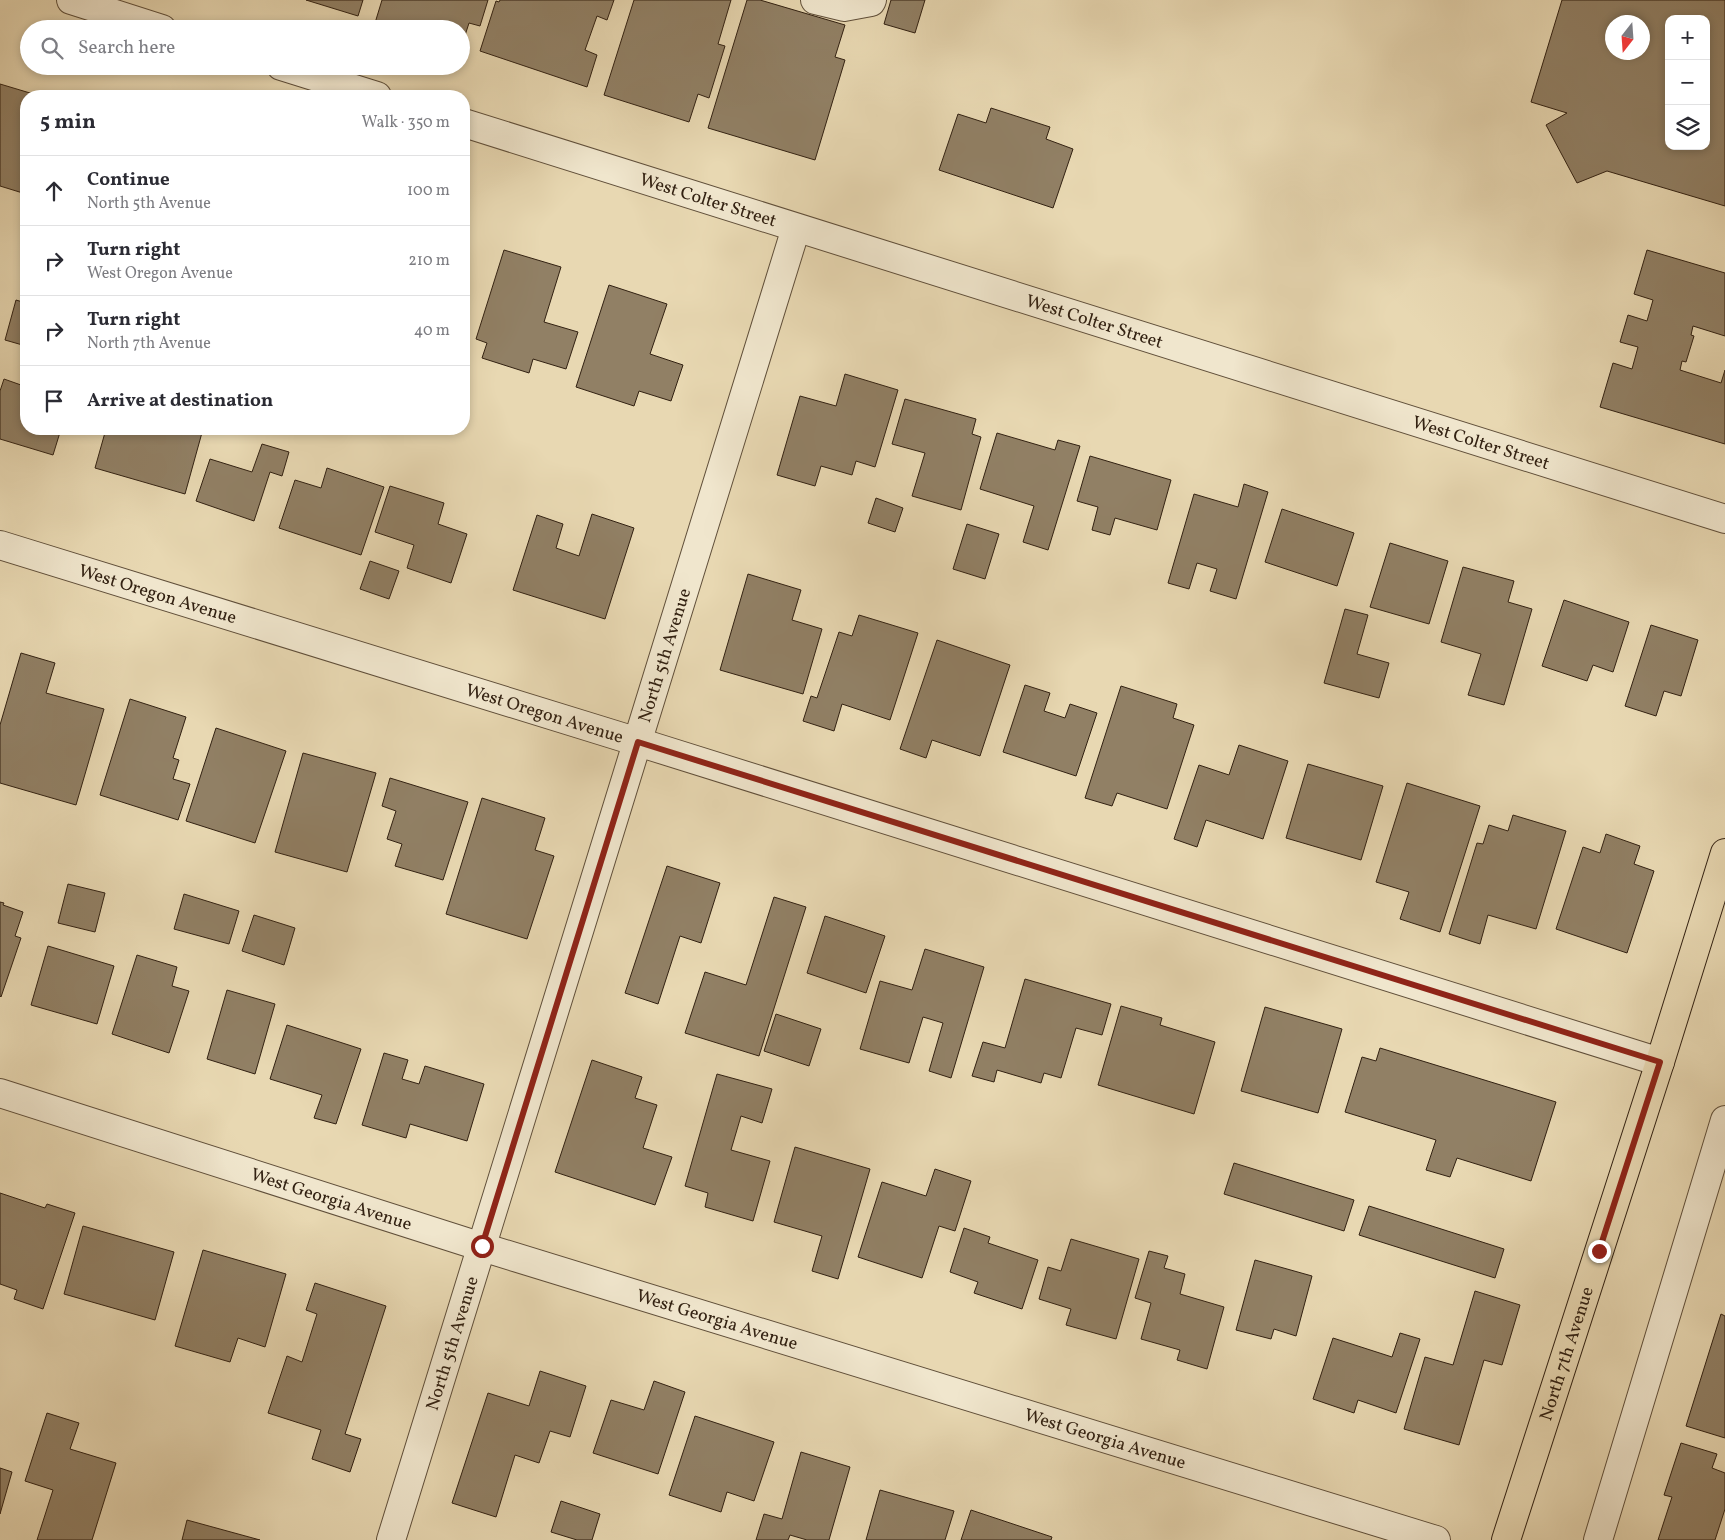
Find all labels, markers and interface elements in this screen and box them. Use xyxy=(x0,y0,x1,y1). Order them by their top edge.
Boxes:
north arrow xyxy=(1605,15,1650,60)
map controls xyxy=(1665,15,1710,150)
button: + xyxy=(1665,15,1710,60)
search box xyxy=(20,20,470,75)
icon: search xyxy=(38,34,66,62)
text: Search here xyxy=(78,35,175,61)
button: − xyxy=(1665,60,1710,105)
button: layers xyxy=(1665,105,1710,150)
text: 5 min xyxy=(40,108,96,137)
text: Walk · 350 m xyxy=(362,112,450,134)
text: Continue xyxy=(87,167,170,193)
street label: West Colter Street xyxy=(636,168,779,234)
icon: ahead xyxy=(40,177,68,205)
text: 100 m xyxy=(407,180,450,202)
text: North 5th Avenue xyxy=(87,193,211,215)
text: Turn right xyxy=(87,237,180,263)
icon: right xyxy=(40,247,68,275)
text: 210 m xyxy=(408,250,450,272)
text: West Oregon Avenue xyxy=(87,263,233,285)
street label: West Colter Street xyxy=(1022,289,1166,356)
text: Turn right xyxy=(87,307,180,333)
icon: right xyxy=(40,317,68,345)
text: 40 m xyxy=(414,320,450,342)
text: North 7th Avenue xyxy=(87,333,211,355)
icon: arrive xyxy=(40,387,68,415)
text: Arrive at destination xyxy=(87,388,273,414)
street label: West Colter Street xyxy=(1409,411,1552,477)
street label: West Oregon Avenue xyxy=(75,559,239,631)
street label: North 5th Avenue xyxy=(633,585,698,726)
street label: West Oregon Avenue xyxy=(462,678,626,751)
street label: West Georgia Avenue xyxy=(247,1163,415,1238)
route start xyxy=(471,1235,494,1258)
route end xyxy=(1588,1240,1611,1263)
street label: North 5th Avenue xyxy=(421,1273,486,1414)
street label: West Georgia Avenue xyxy=(633,1284,801,1357)
street label: North 7th Avenue xyxy=(1534,1284,1601,1424)
street label: West Georgia Avenue xyxy=(1021,1403,1189,1476)

